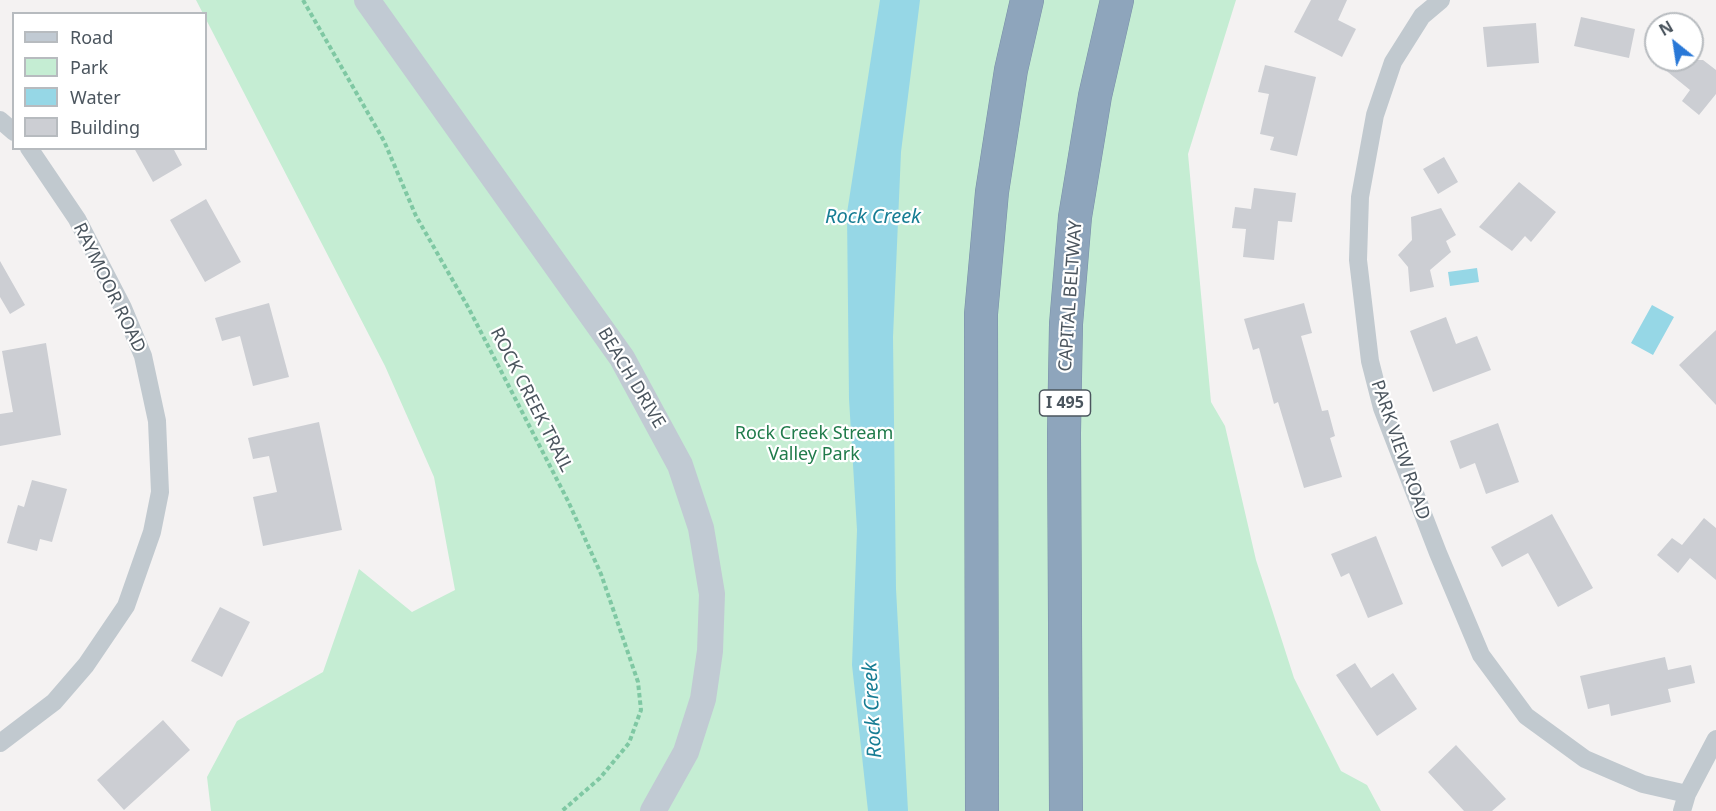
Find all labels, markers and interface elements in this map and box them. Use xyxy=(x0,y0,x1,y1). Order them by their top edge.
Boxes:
legend xyxy=(12,12,207,150)
north arrow xyxy=(1644,12,1704,72)
text: N xyxy=(1655,15,1677,41)
text: Road xyxy=(70,25,113,49)
text: Park xyxy=(70,55,108,79)
text: Water xyxy=(70,85,121,109)
text: Building xyxy=(70,115,140,139)
water label: Rock Creek xyxy=(825,205,921,229)
street label: RAYMOOR ROAD xyxy=(68,220,150,356)
street label: CAPITAL BELTWAY xyxy=(1055,220,1087,372)
street label: ROCK CREEK TRAIL xyxy=(485,324,577,476)
street label: BEACH DRIVE xyxy=(593,324,669,432)
street label: PARK VIEW ROAD xyxy=(1366,377,1434,523)
road number: I 495 xyxy=(1040,390,1090,416)
park label: Rock Creek Stream Valley Park xyxy=(735,423,893,466)
water label: Rock Creek xyxy=(859,661,887,759)

